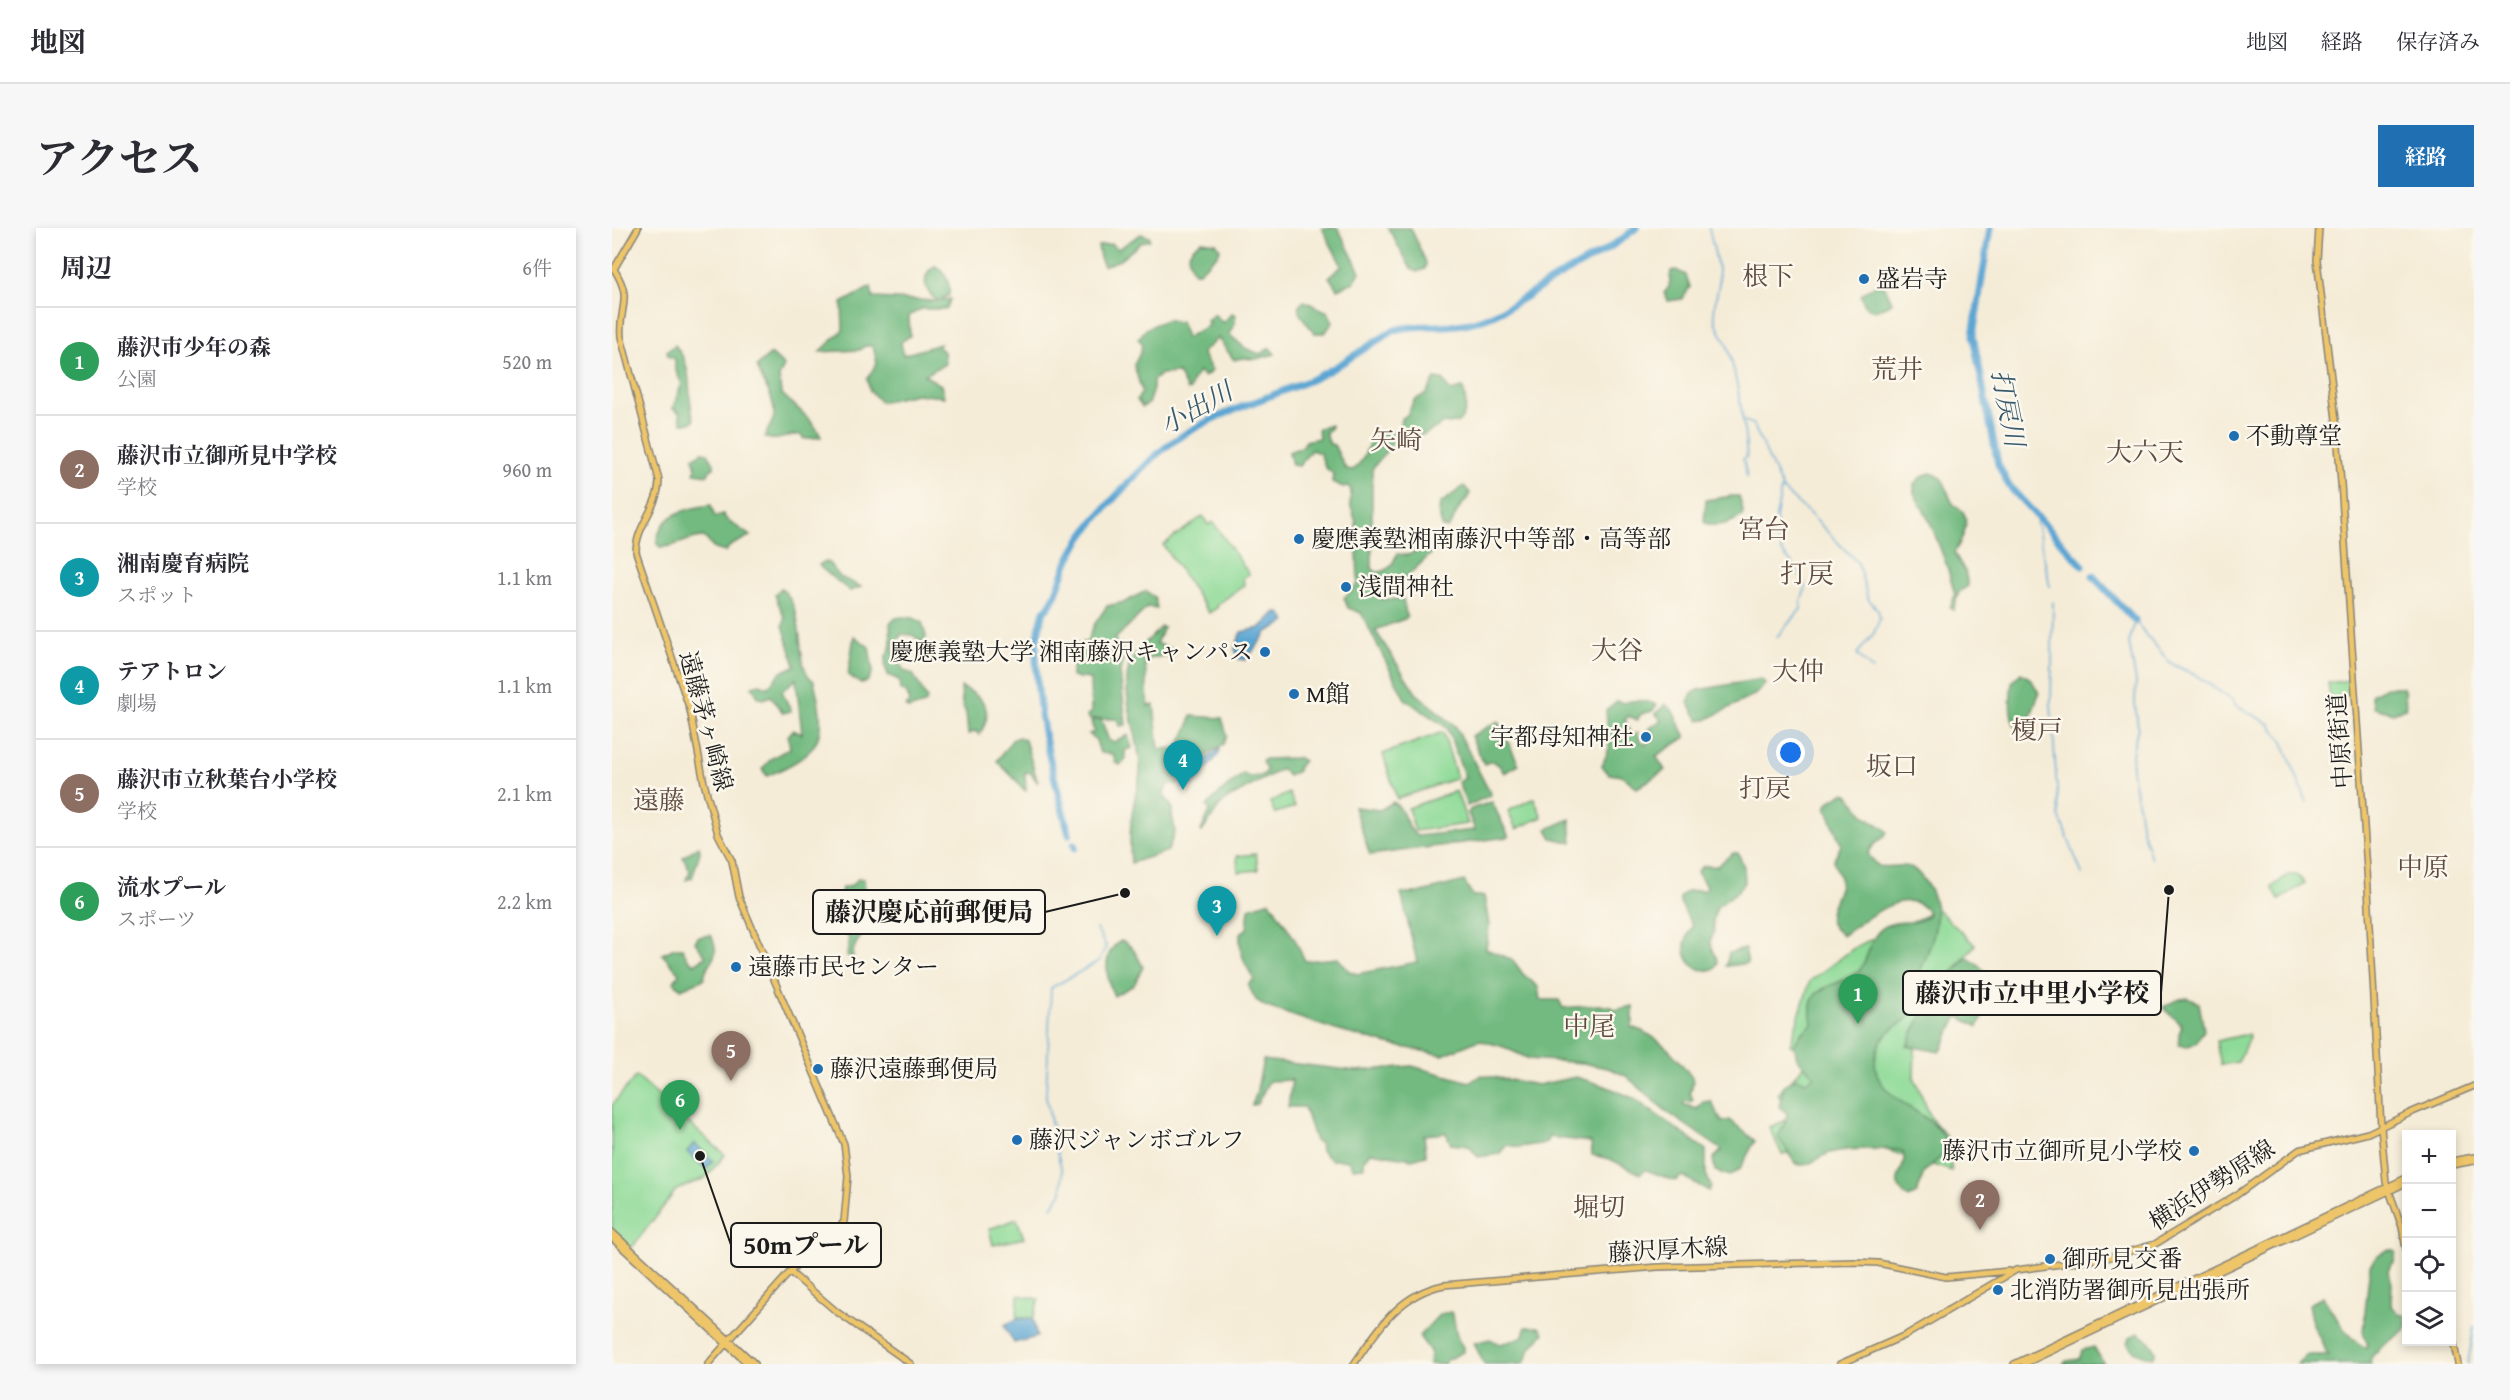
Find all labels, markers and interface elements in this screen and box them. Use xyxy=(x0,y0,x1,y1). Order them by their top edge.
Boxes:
text: 地図 xyxy=(30,21,86,62)
text: 地図 xyxy=(2246,26,2288,57)
text: 経路 xyxy=(2321,26,2363,57)
text: 保存済み xyxy=(2396,26,2480,57)
button: 経路 xyxy=(2378,125,2474,187)
text: アクセス xyxy=(36,127,203,188)
text: 周辺 xyxy=(60,248,112,287)
text: 6件 xyxy=(522,253,552,282)
district label: 根下 xyxy=(1742,256,1794,295)
place label: 盛岩寺 xyxy=(1876,261,1948,296)
marker: 盛岩寺 xyxy=(1857,272,1871,286)
text: 藤沢市少年の森 xyxy=(117,331,271,363)
text: 1 xyxy=(74,347,85,376)
text: 520 m xyxy=(502,347,552,376)
district label: 荒井 xyxy=(1871,349,1923,388)
text: 公園 xyxy=(117,364,157,393)
water label: 打戻川 xyxy=(1982,366,2036,453)
water label: 小出川 xyxy=(1152,370,1242,444)
place label: 不動尊堂 xyxy=(2246,418,2342,453)
district label: 矢崎 xyxy=(1370,420,1422,459)
marker: 不動尊堂 xyxy=(2227,429,2241,443)
district label: 大六天 xyxy=(2106,432,2184,471)
text: 藤沢市立御所見中学校 xyxy=(117,439,337,471)
text: 2 xyxy=(74,455,85,484)
text: 960 m xyxy=(502,455,552,484)
text: 学校 xyxy=(117,472,157,501)
district label: 宮台 xyxy=(1738,509,1790,548)
place label: 慶應義塾湘南藤沢中等部・高等部 xyxy=(1311,521,1671,556)
marker: 慶應義塾湘南藤沢中等部・高等部 xyxy=(1292,532,1306,546)
text: 湘南慶育病院 xyxy=(117,547,249,579)
district label: 打戻 xyxy=(1780,553,1834,593)
text: 3 xyxy=(74,563,85,592)
text: 1.1 km xyxy=(497,563,552,592)
place label: 浅間神社 xyxy=(1358,569,1454,604)
text: スポット xyxy=(117,580,197,609)
marker: 浅間神社 xyxy=(1339,580,1353,594)
district label: 大谷 xyxy=(1591,630,1643,669)
place label: 慶應義塾大学 湘南藤沢キャンパス xyxy=(889,634,1253,669)
marker: 慶應義塾大学 湘南藤沢キャンパス xyxy=(1258,645,1272,659)
street label: 遠藤茅ヶ崎線 xyxy=(671,647,742,795)
district label: 大仲 xyxy=(1772,651,1824,690)
text: テアトロン xyxy=(117,655,227,687)
text: 4 xyxy=(74,671,85,700)
text: 1.1 km xyxy=(497,671,552,700)
place label: Μ館 xyxy=(1306,676,1350,711)
marker: Μ館 xyxy=(1287,687,1301,701)
text: 劇場 xyxy=(117,688,157,717)
street label: 中原街道 xyxy=(2319,692,2360,790)
district label: 榎戸 xyxy=(2011,710,2063,749)
place label: 宇都母知神社 xyxy=(1490,719,1634,754)
marker: 宇都母知神社 xyxy=(1639,730,1653,744)
your location xyxy=(1776,738,1805,767)
pin: 4 xyxy=(1164,740,1202,790)
district label: 坂口 xyxy=(1866,746,1918,785)
text: 藤沢市立秋葉台小学校 xyxy=(117,763,337,795)
district label: 打戻 xyxy=(1739,768,1791,807)
text: 5 xyxy=(74,779,85,808)
text: 2.1 km xyxy=(497,779,552,808)
district label: 遠藤 xyxy=(633,780,685,819)
text: 学校 xyxy=(117,796,157,825)
district label: 中原 xyxy=(2397,847,2449,886)
text: 流水プール xyxy=(117,871,226,903)
pin: 3 xyxy=(1198,886,1236,936)
text: 6 xyxy=(74,887,85,916)
text: 2.2 km xyxy=(497,887,552,916)
callout: 藤沢慶応前郵便局 xyxy=(813,890,1045,934)
text: 藤沢慶応前郵便局 xyxy=(825,892,1033,931)
text: スポーツ xyxy=(117,904,196,933)
place label: 遠藤市民センター xyxy=(748,949,939,984)
marker: 遠藤市民センター xyxy=(729,960,743,974)
callout: 藤沢市立中里小学校 xyxy=(1903,971,2161,1015)
text: 藤沢市立中里小学校 xyxy=(1915,973,2149,1012)
pin: 1 xyxy=(1838,974,1878,1024)
district label: 中尾 xyxy=(1563,1006,1615,1045)
pin: 5 xyxy=(712,1032,750,1081)
place label: 藤沢遠藤郵便局 xyxy=(830,1051,998,1086)
marker: 藤沢遠藤郵便局 xyxy=(811,1062,825,1076)
pin: 6 xyxy=(660,1080,700,1130)
place label: 藤沢ジャンボゴルフ xyxy=(1029,1122,1245,1157)
map controls xyxy=(2402,1130,2456,1346)
button: + xyxy=(2402,1130,2456,1184)
street label: 横浜伊勢原線 xyxy=(2142,1131,2282,1238)
marker: 藤沢ジャンボゴルフ xyxy=(1010,1133,1024,1147)
place label: 藤沢市立御所見小学校 xyxy=(1942,1133,2182,1168)
marker: 藤沢市立御所見小学校 xyxy=(2187,1144,2201,1158)
pin: 2 xyxy=(1960,1180,2000,1230)
button: − xyxy=(2402,1184,2456,1238)
district label: 堀切 xyxy=(1573,1187,1625,1226)
callout: 50mプール xyxy=(731,1223,881,1267)
text: 50mプール xyxy=(743,1225,869,1264)
street label: 藤沢厚木線 xyxy=(1607,1229,1729,1270)
button: locate xyxy=(2402,1238,2456,1292)
place label: 御所見交番 xyxy=(2062,1241,2182,1276)
marker: 御所見交番 xyxy=(2043,1252,2057,1266)
place label: 北消防署御所見出張所 xyxy=(2010,1272,2250,1307)
marker: 北消防署御所見出張所 xyxy=(1991,1283,2005,1297)
button: layers xyxy=(2402,1292,2456,1346)

